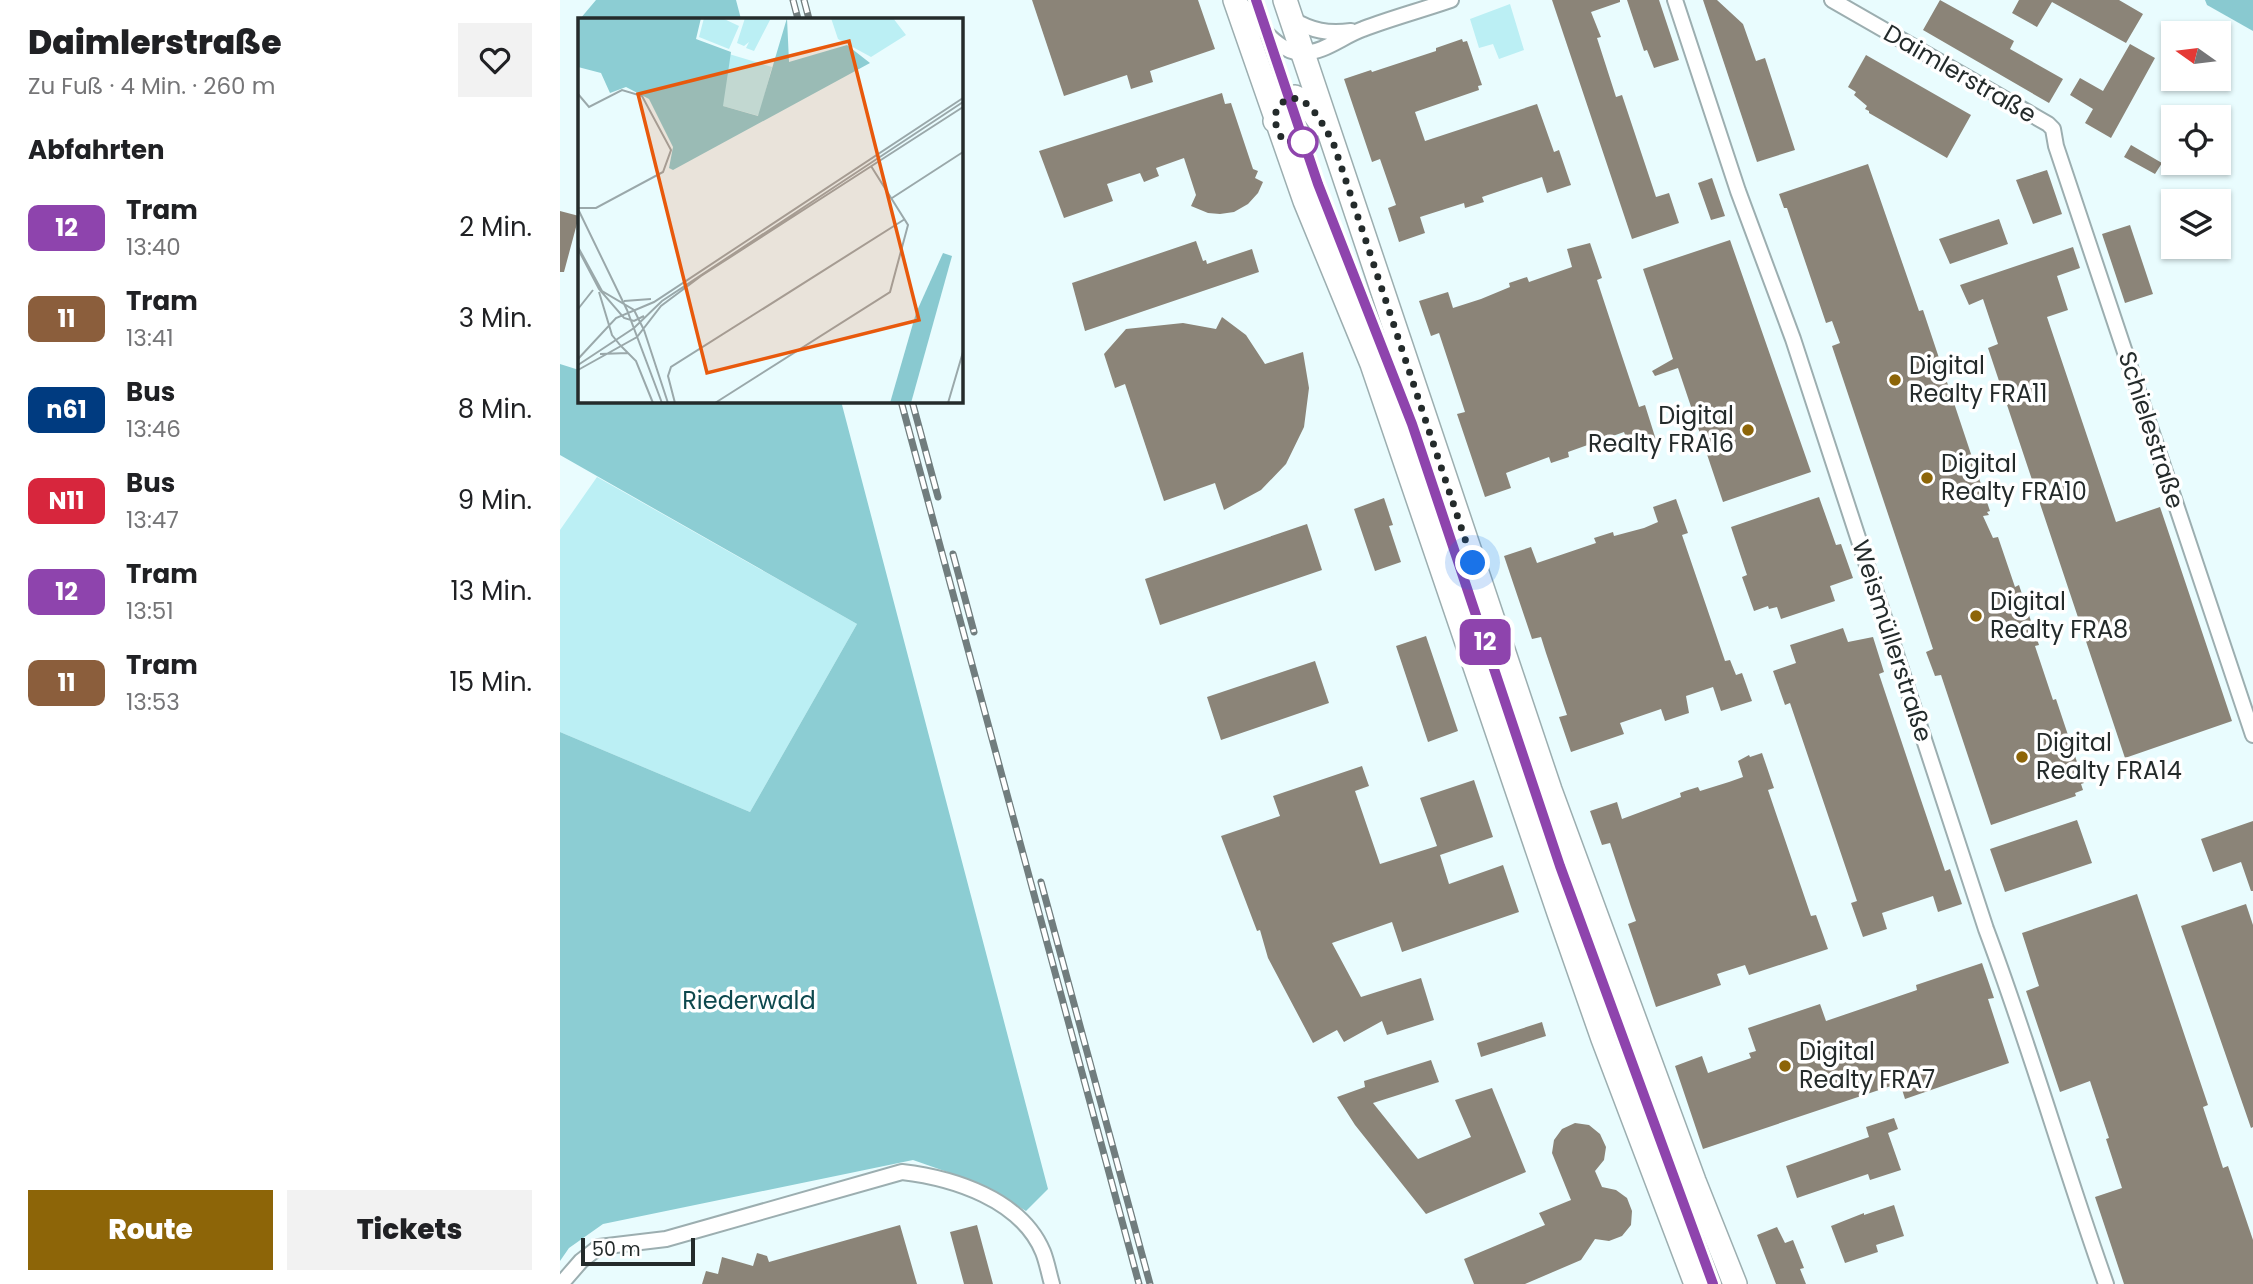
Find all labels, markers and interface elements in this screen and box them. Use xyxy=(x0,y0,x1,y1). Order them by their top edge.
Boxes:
street label: Daimlerstraße xyxy=(1878,16,2043,131)
inset map xyxy=(578,18,962,402)
text: Daimlerstraße xyxy=(28,19,281,66)
north arrow xyxy=(2161,21,2231,91)
map controls xyxy=(2161,21,2231,259)
button: heart xyxy=(458,23,532,97)
text: Zu Fuß · 4 Min. · 260 m xyxy=(28,70,275,102)
button: locate xyxy=(2161,105,2231,175)
unlabelled marker xyxy=(1288,127,1318,157)
text: Abfahrten xyxy=(28,132,165,168)
button: layers xyxy=(2161,189,2231,259)
text: Tram xyxy=(126,192,198,228)
text: 2 Min. xyxy=(459,209,532,245)
text: 12 xyxy=(55,211,78,244)
text: 13:40 xyxy=(126,231,181,263)
text: Tram xyxy=(126,283,198,319)
text: 3 Min. xyxy=(459,300,532,336)
text: 11 xyxy=(57,302,76,335)
text: 13:41 xyxy=(126,322,174,354)
street label: Schielestraße xyxy=(2111,347,2192,513)
place label: Digital Realty FRA11 xyxy=(1909,349,2047,410)
marker: Digital Realty FRA11 xyxy=(1887,372,1903,388)
text: Bus xyxy=(126,374,175,410)
text: 8 Min. xyxy=(458,391,532,427)
text: n61 xyxy=(46,393,87,426)
place label: Digital Realty FRA16 xyxy=(1588,399,1734,460)
text: 13:46 xyxy=(126,413,181,445)
marker: Digital Realty FRA16 xyxy=(1740,422,1756,438)
place label: Digital Realty FRA10 xyxy=(1941,447,2087,508)
text: Bus xyxy=(126,465,175,501)
marker: Digital Realty FRA10 xyxy=(1919,470,1935,486)
text: 9 Min. xyxy=(458,482,532,518)
text: N11 xyxy=(48,484,85,517)
text: 13:47 xyxy=(126,504,179,536)
street label: Weismüllerstraße xyxy=(1844,536,1941,746)
your location xyxy=(1455,545,1490,580)
text: Tram xyxy=(126,556,198,592)
text: 13 Min. xyxy=(451,573,532,609)
text: 12 xyxy=(55,575,78,608)
place label: Digital Realty FRA8 xyxy=(1990,585,2128,646)
text: 13:51 xyxy=(126,595,174,627)
marker: Digital Realty FRA8 xyxy=(1968,608,1984,624)
line badge: 12 xyxy=(1454,619,1516,665)
text: 12 xyxy=(1474,625,1496,658)
text: Tram xyxy=(126,647,198,683)
text: 15 Min. xyxy=(450,664,532,700)
text: 11 xyxy=(57,666,76,699)
text: 13:53 xyxy=(126,686,180,718)
place label: Digital Realty FRA14 xyxy=(2036,726,2182,787)
marker: Digital Realty FRA14 xyxy=(2014,749,2030,765)
park label: Riederwald xyxy=(682,984,816,1017)
place label: Digital Realty FRA7 xyxy=(1799,1035,1935,1096)
marker: Digital Realty FRA7 xyxy=(1777,1058,1793,1074)
button: Route xyxy=(28,1190,273,1270)
button: Tickets xyxy=(287,1190,532,1270)
scale bar xyxy=(581,1235,695,1267)
text: 50 m xyxy=(592,1236,641,1263)

